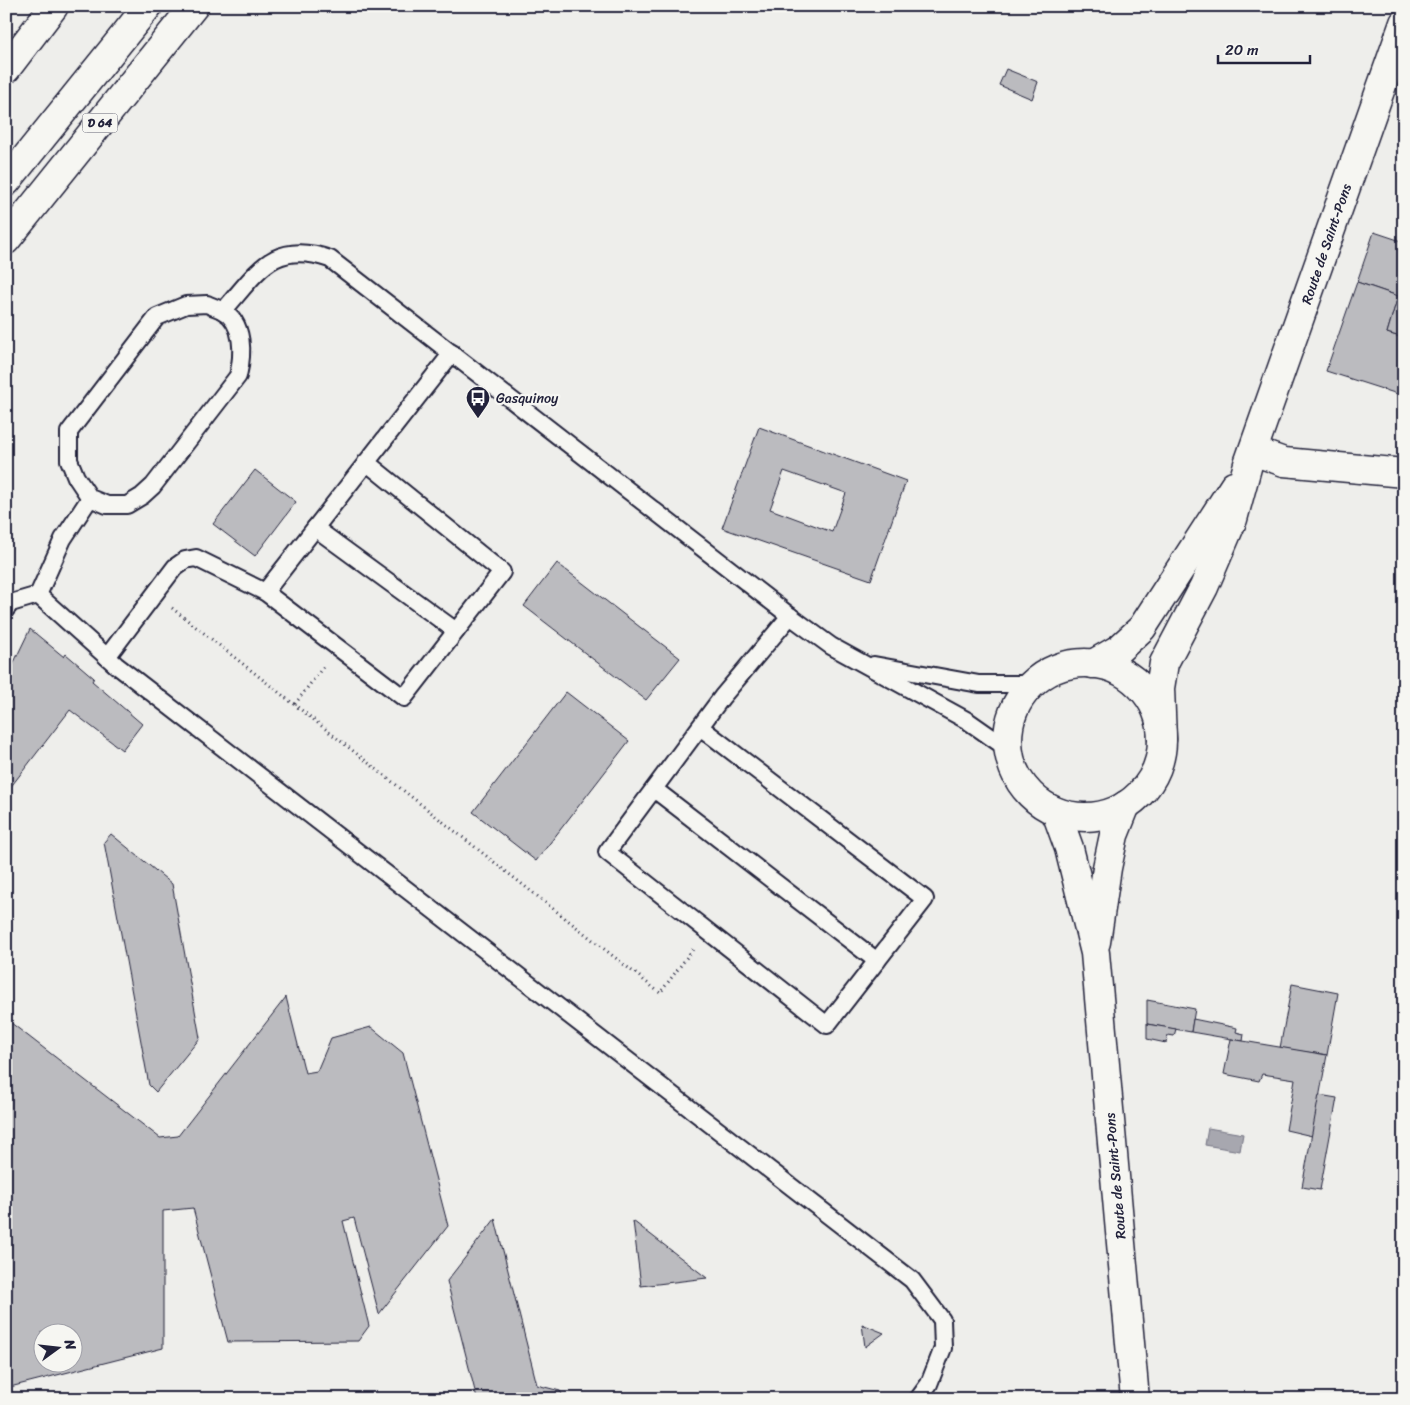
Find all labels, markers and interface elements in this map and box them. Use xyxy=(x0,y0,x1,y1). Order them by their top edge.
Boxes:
scale bar xyxy=(1218,32,1310,64)
text: 20 m xyxy=(1225,37,1259,63)
road number: D 64 xyxy=(82,114,118,132)
street label: Route de Saint-Pons xyxy=(1294,180,1359,308)
bus stop icon: Gasquinoy xyxy=(465,385,491,419)
place label: Gasquinoy xyxy=(496,386,559,411)
street label: Route de Saint-Pons xyxy=(1098,1112,1133,1240)
north arrow xyxy=(32,1322,82,1372)
text: N xyxy=(56,1336,83,1353)

